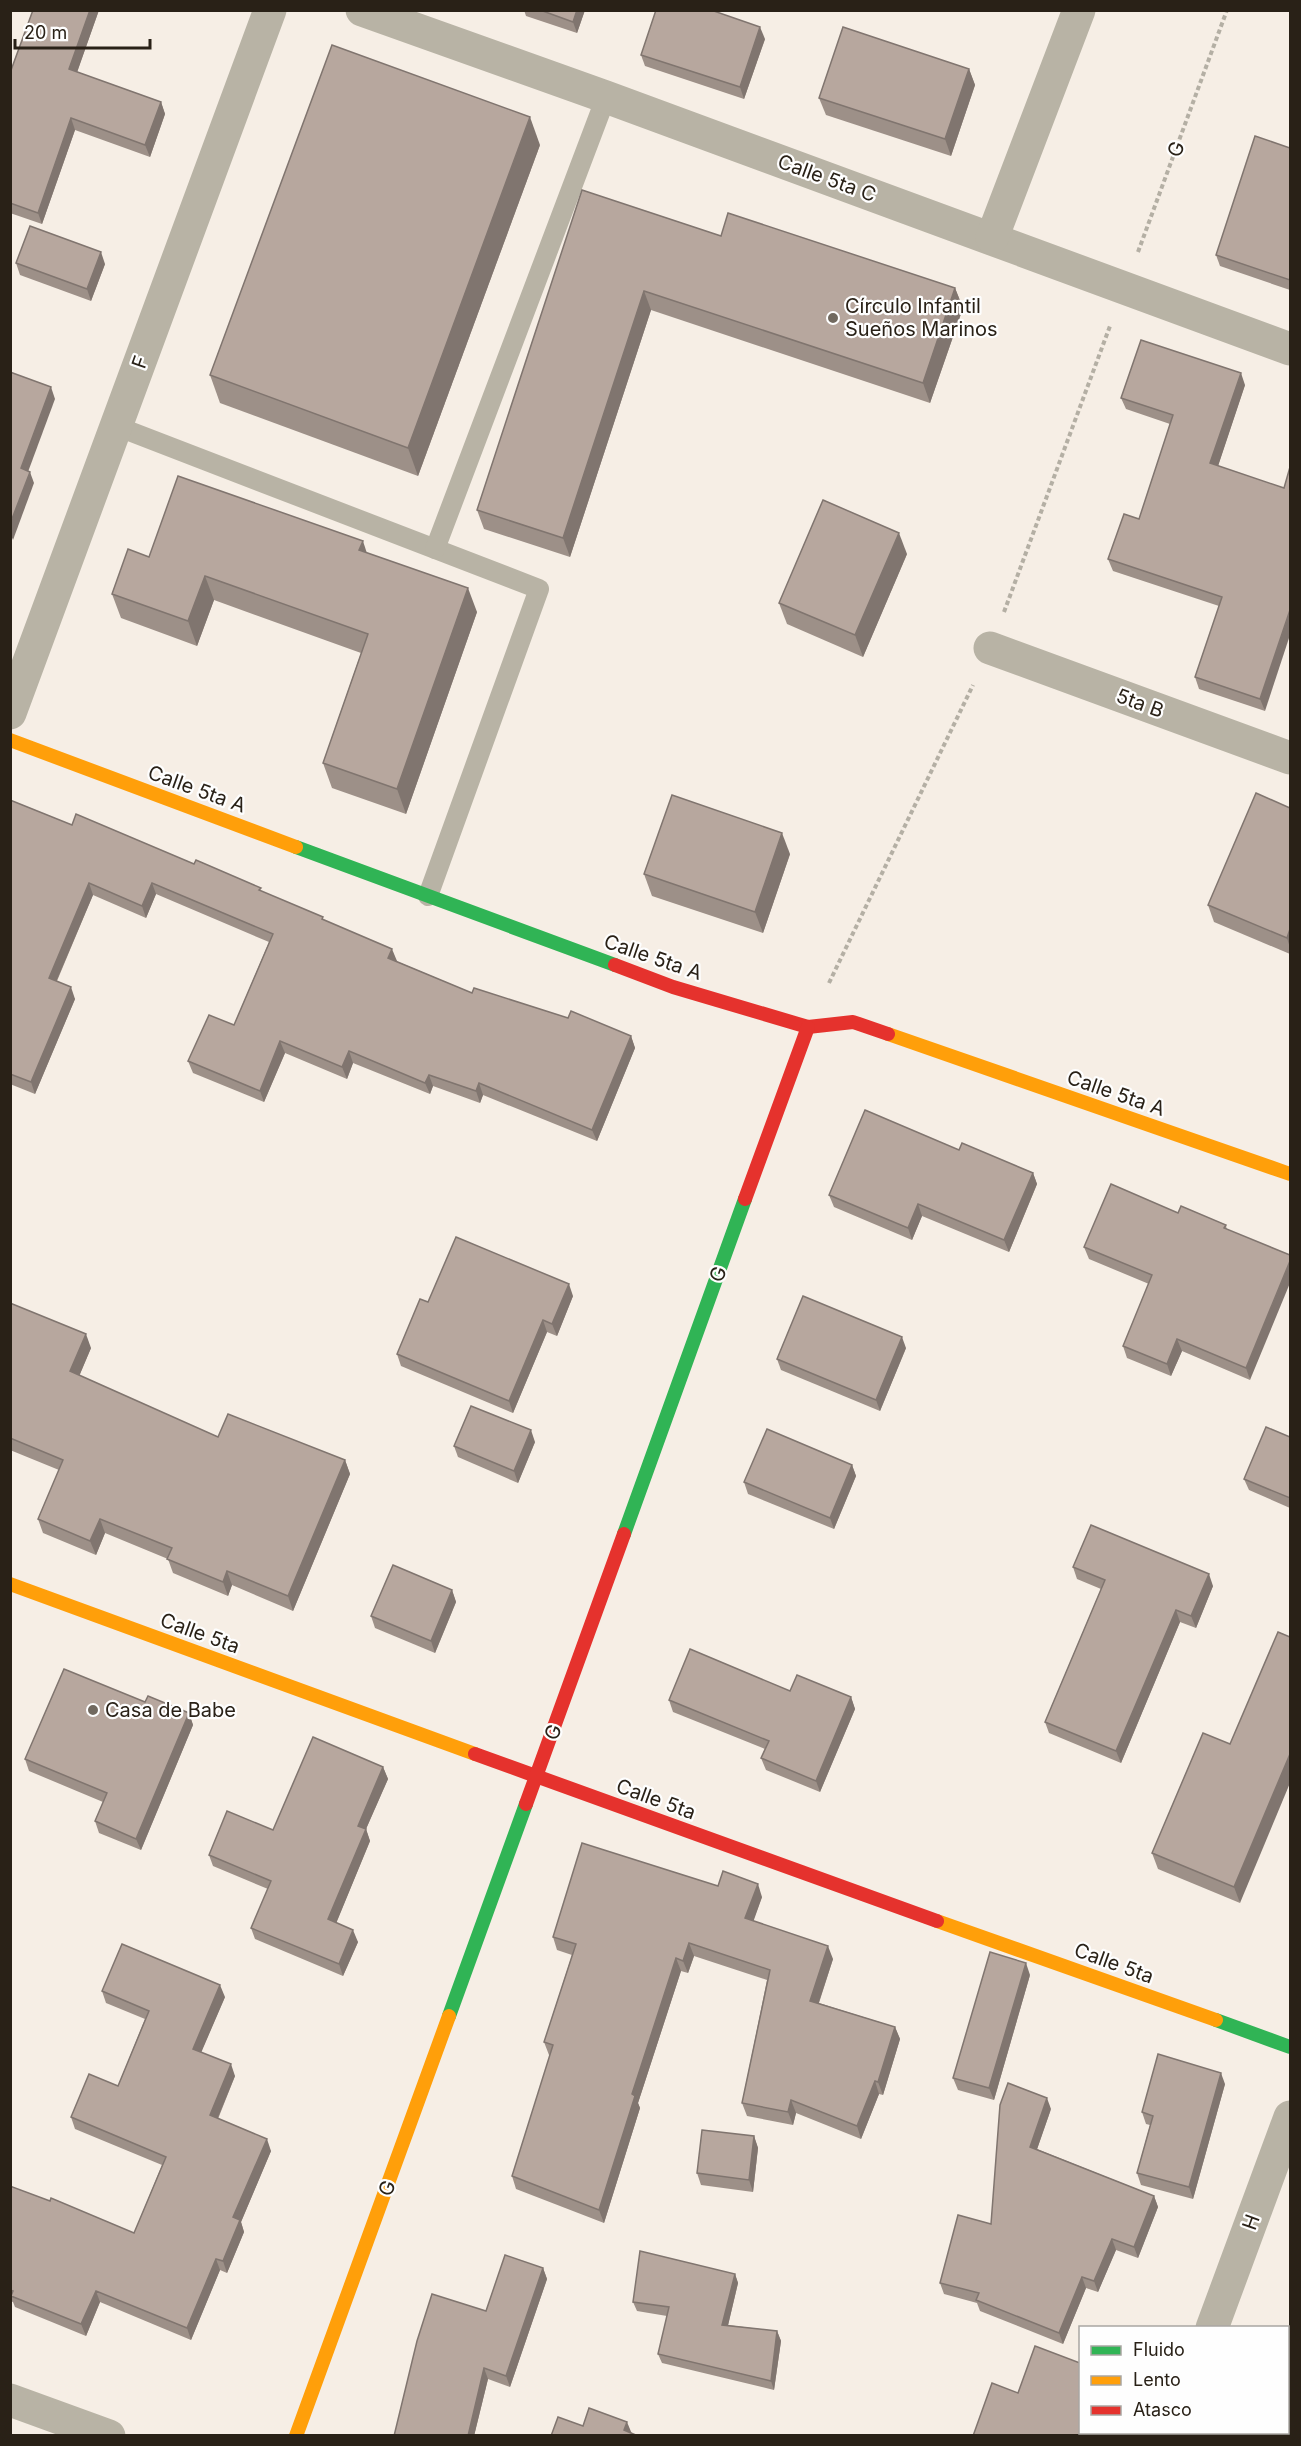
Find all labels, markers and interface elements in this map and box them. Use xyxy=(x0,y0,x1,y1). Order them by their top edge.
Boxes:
scale bar xyxy=(15,12,150,50)
text: 20 m xyxy=(24,22,67,43)
street label: G xyxy=(1162,138,1190,160)
street label: Calle 5ta C xyxy=(774,149,880,207)
place label: Círculo Infantil Sueños Marinos xyxy=(845,294,998,341)
marker: Círculo Infantil Sueños Marinos xyxy=(826,311,840,325)
street label: F xyxy=(127,352,153,372)
street label: 5ta B xyxy=(1113,683,1167,723)
street label: Calle 5ta A xyxy=(145,760,249,818)
street label: Calle 5ta A xyxy=(601,929,705,985)
street label: Calle 5ta A xyxy=(1064,1065,1168,1121)
street label: G xyxy=(704,1263,732,1285)
street label: Calle 5ta xyxy=(157,1608,243,1658)
place label: Casa de Babe xyxy=(105,1698,236,1722)
marker: Casa de Babe xyxy=(86,1703,100,1717)
street label: G xyxy=(539,1721,567,1743)
street label: Calle 5ta xyxy=(613,1774,699,1824)
street label: Calle 5ta xyxy=(1071,1938,1157,1988)
street label: G xyxy=(373,2177,401,2199)
street label: H xyxy=(1237,2211,1265,2233)
legend xyxy=(1079,2326,1289,2434)
text: Fluido xyxy=(1133,2339,1185,2360)
text: Lento xyxy=(1133,2369,1181,2390)
text: Atasco xyxy=(1133,2399,1192,2420)

